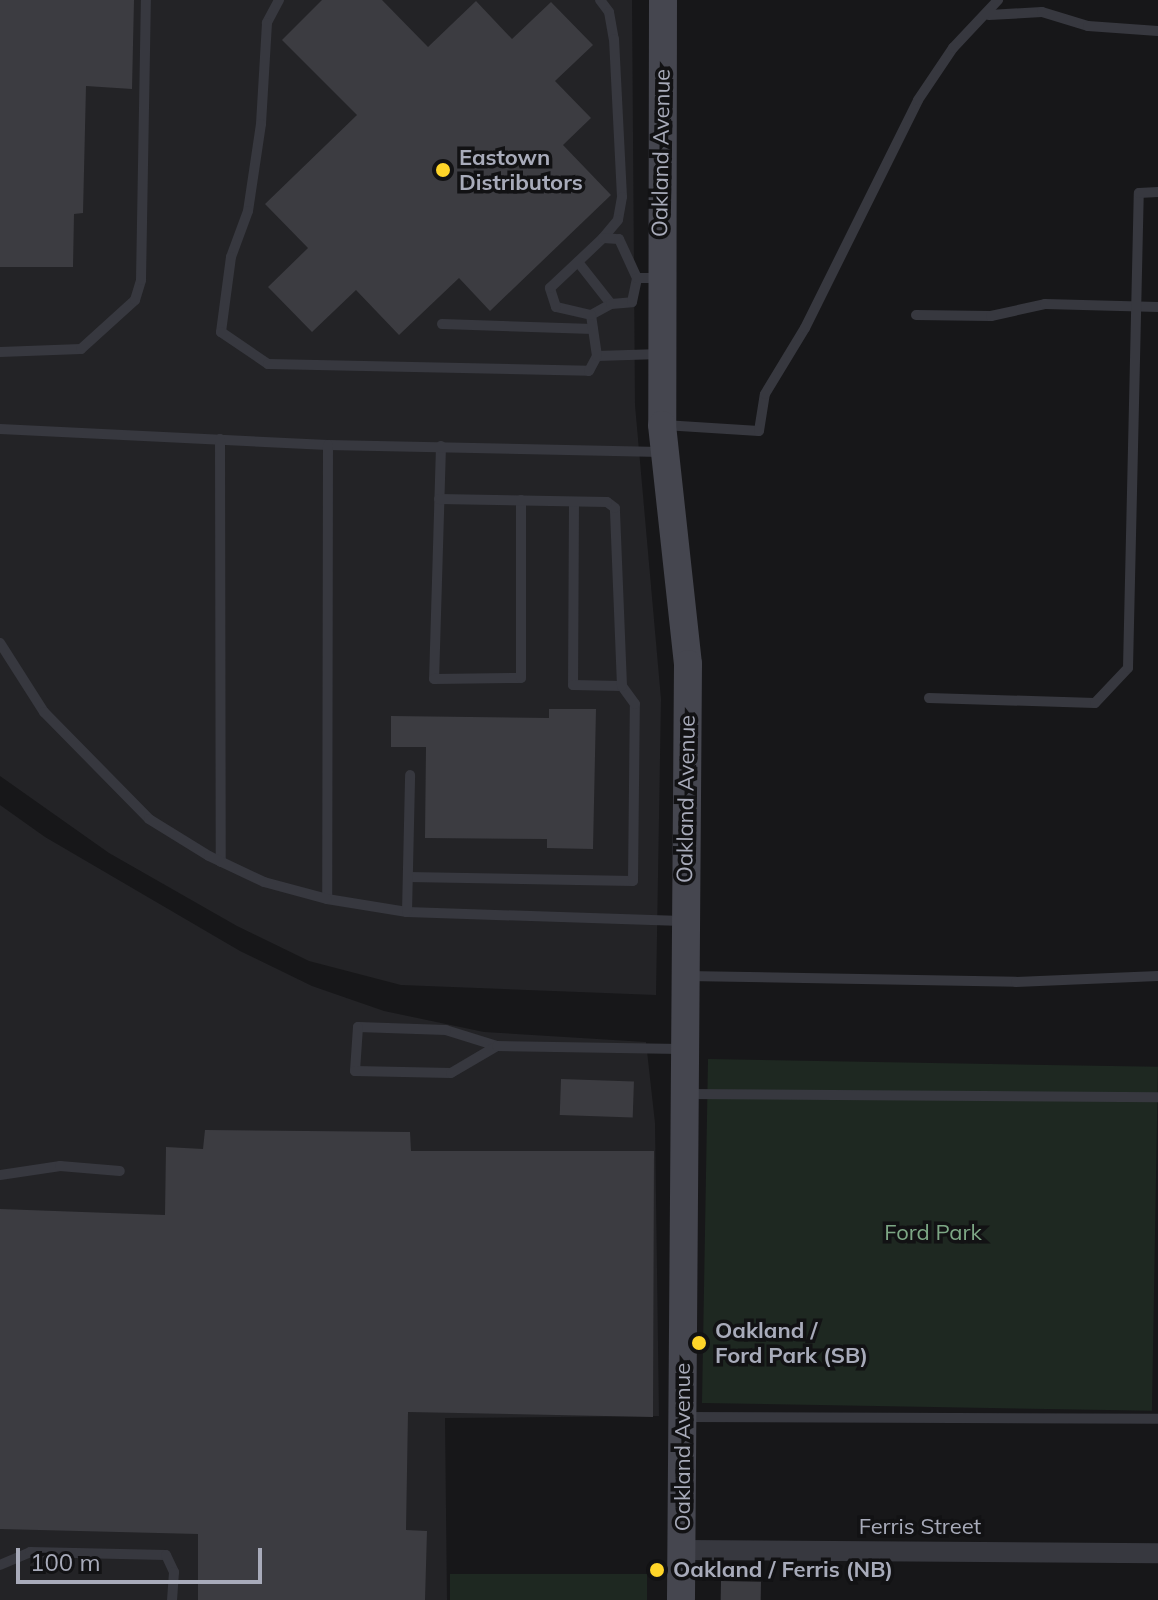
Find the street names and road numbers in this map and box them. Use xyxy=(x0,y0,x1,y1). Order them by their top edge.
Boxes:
street label: Oakland Avenue xyxy=(646,69,676,237)
street label: Oakland Avenue xyxy=(671,715,701,883)
street label: Oakland Avenue xyxy=(670,1363,696,1531)
street label: Ferris Street xyxy=(859,1514,981,1540)

